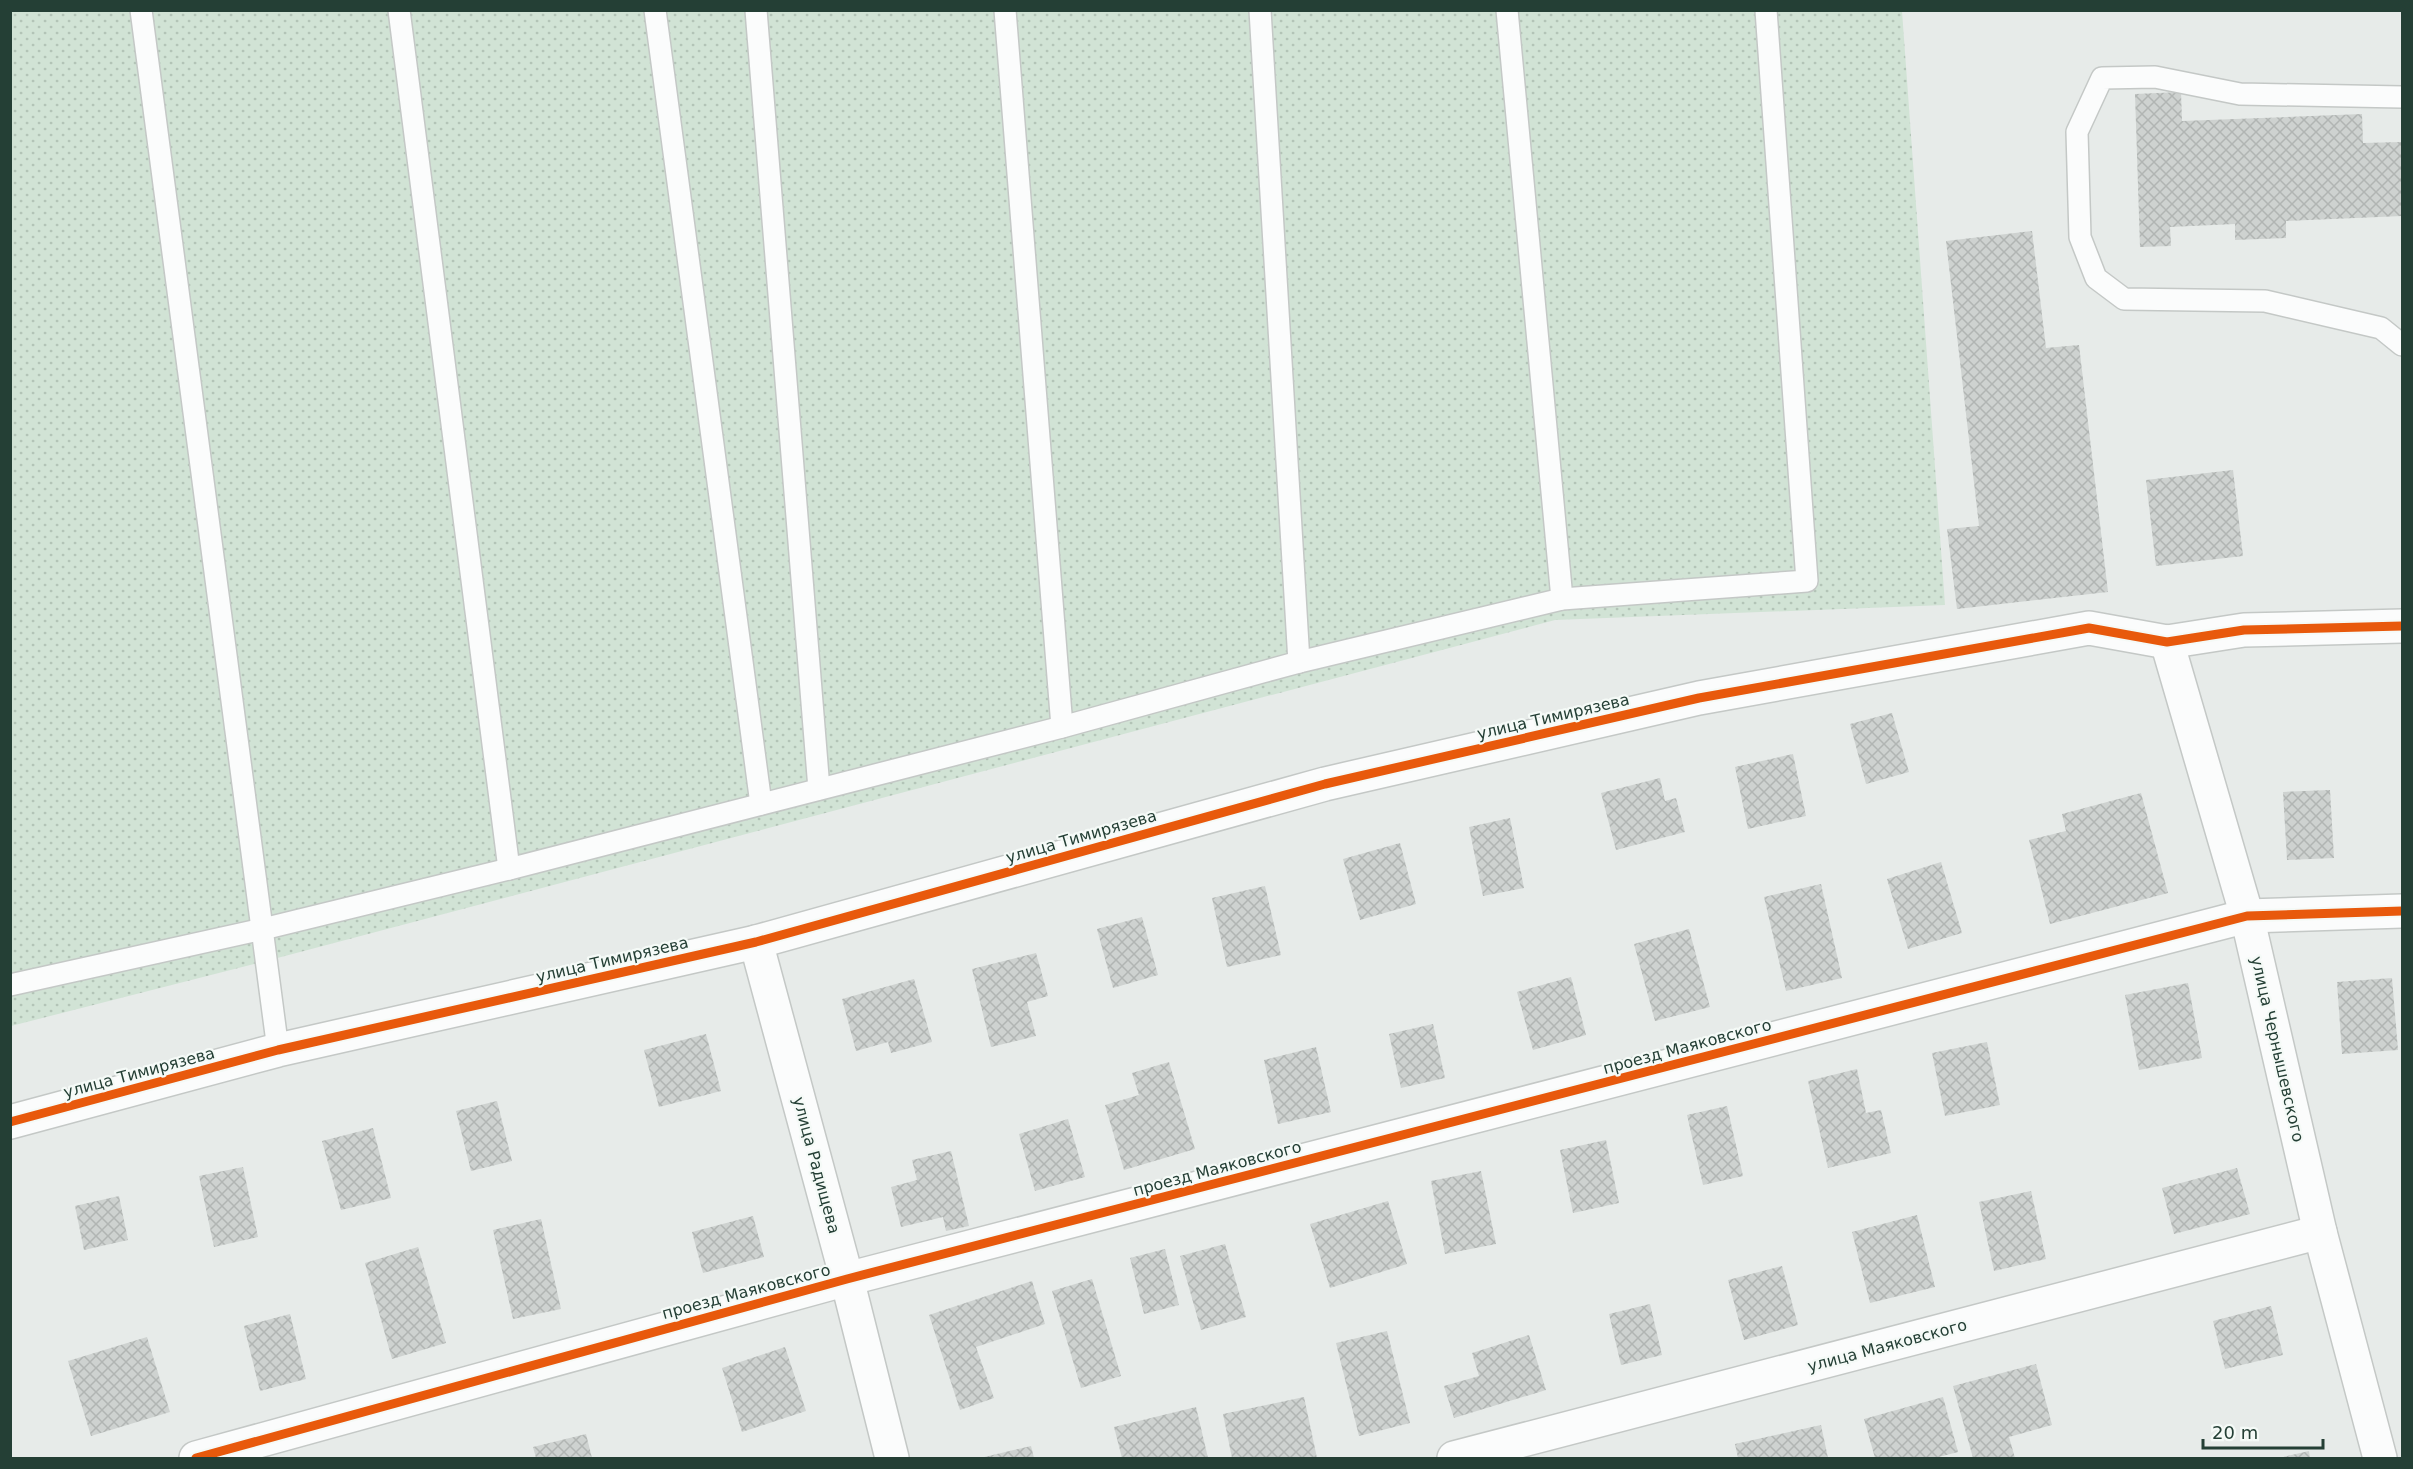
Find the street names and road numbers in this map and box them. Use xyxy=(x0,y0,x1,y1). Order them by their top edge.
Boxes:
street label: улица Тимирязева xyxy=(1475,690,1631,743)
street label: улица Тимирязева xyxy=(1004,806,1159,867)
street label: улица Тимирязева xyxy=(534,933,690,986)
street label: улица Чернышевского xyxy=(2247,954,2308,1144)
street label: проезд Маяковского xyxy=(1601,1015,1773,1078)
street label: улица Тимирязева xyxy=(61,1043,217,1102)
street label: улица Радищева xyxy=(789,1095,844,1236)
street label: проезд Маяковского xyxy=(1131,1137,1303,1200)
street label: проезд Маяковского xyxy=(660,1260,832,1323)
street label: улица Маяковского xyxy=(1805,1315,1969,1376)

